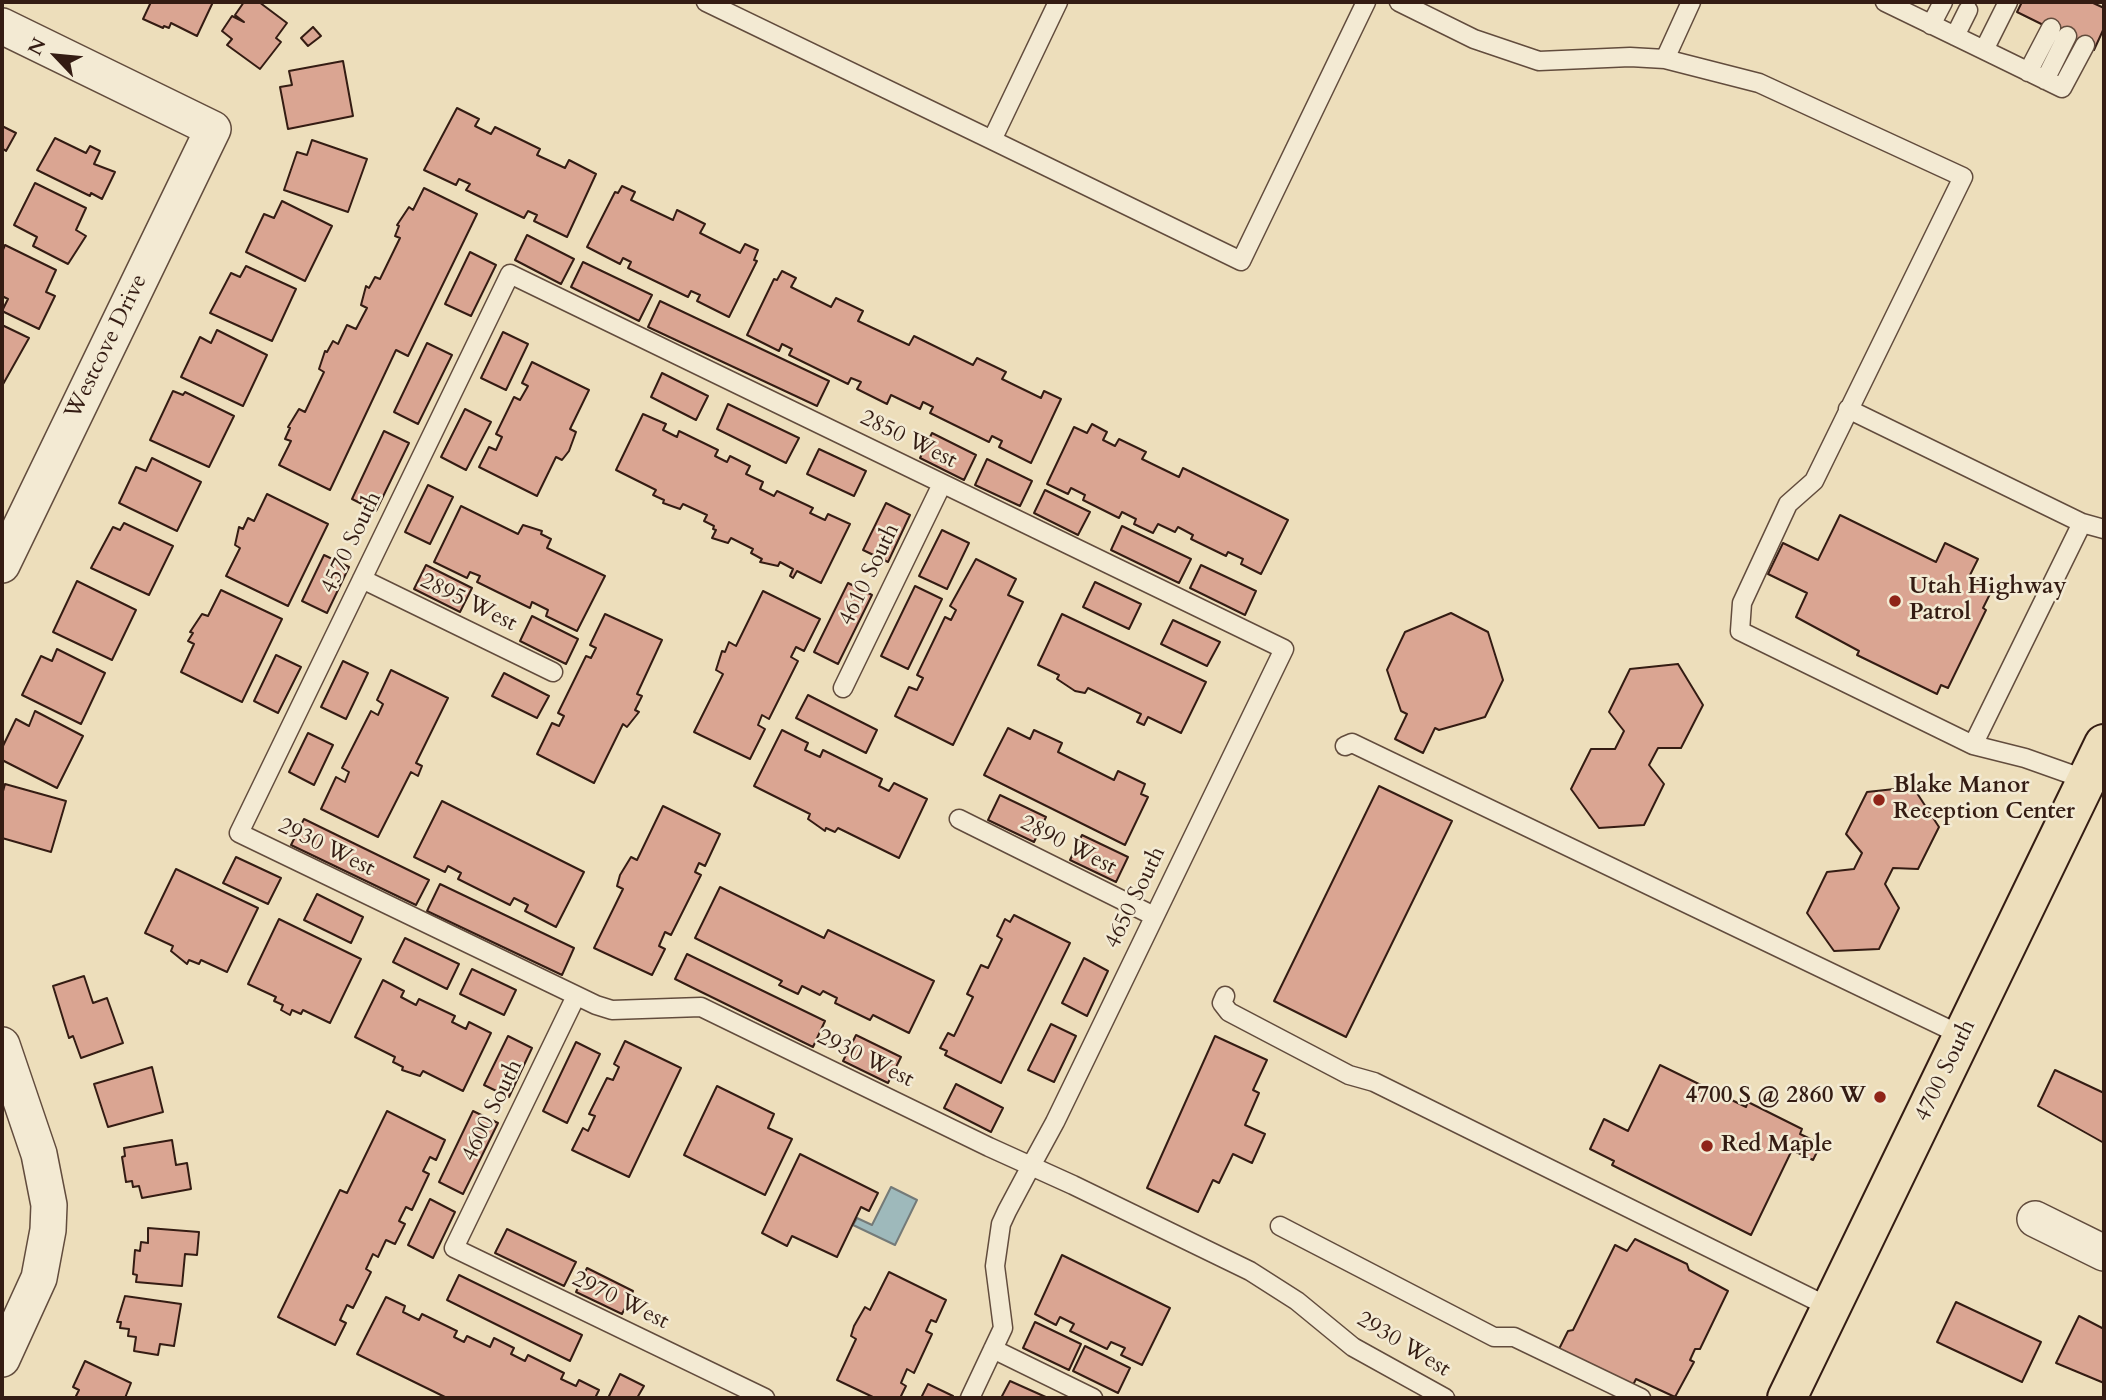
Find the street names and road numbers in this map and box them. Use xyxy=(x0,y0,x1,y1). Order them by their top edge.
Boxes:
street label: Westcove Drive xyxy=(60,270,154,424)
street label: 2850 West xyxy=(855,405,961,475)
street label: 4570 South xyxy=(316,488,388,598)
street label: 4610 South xyxy=(834,520,906,630)
street label: 2895 West xyxy=(415,568,521,638)
street label: 2890 West xyxy=(1015,810,1121,882)
street label: 2930 West xyxy=(273,813,379,883)
street label: 4650 South xyxy=(1100,843,1172,953)
street label: 4700 South xyxy=(1910,1016,1982,1126)
street label: 2930 West xyxy=(812,1024,918,1094)
street label: 4600 South xyxy=(457,1056,529,1166)
street label: 2970 West xyxy=(567,1266,673,1336)
street label: 2930 West xyxy=(1351,1306,1455,1384)

